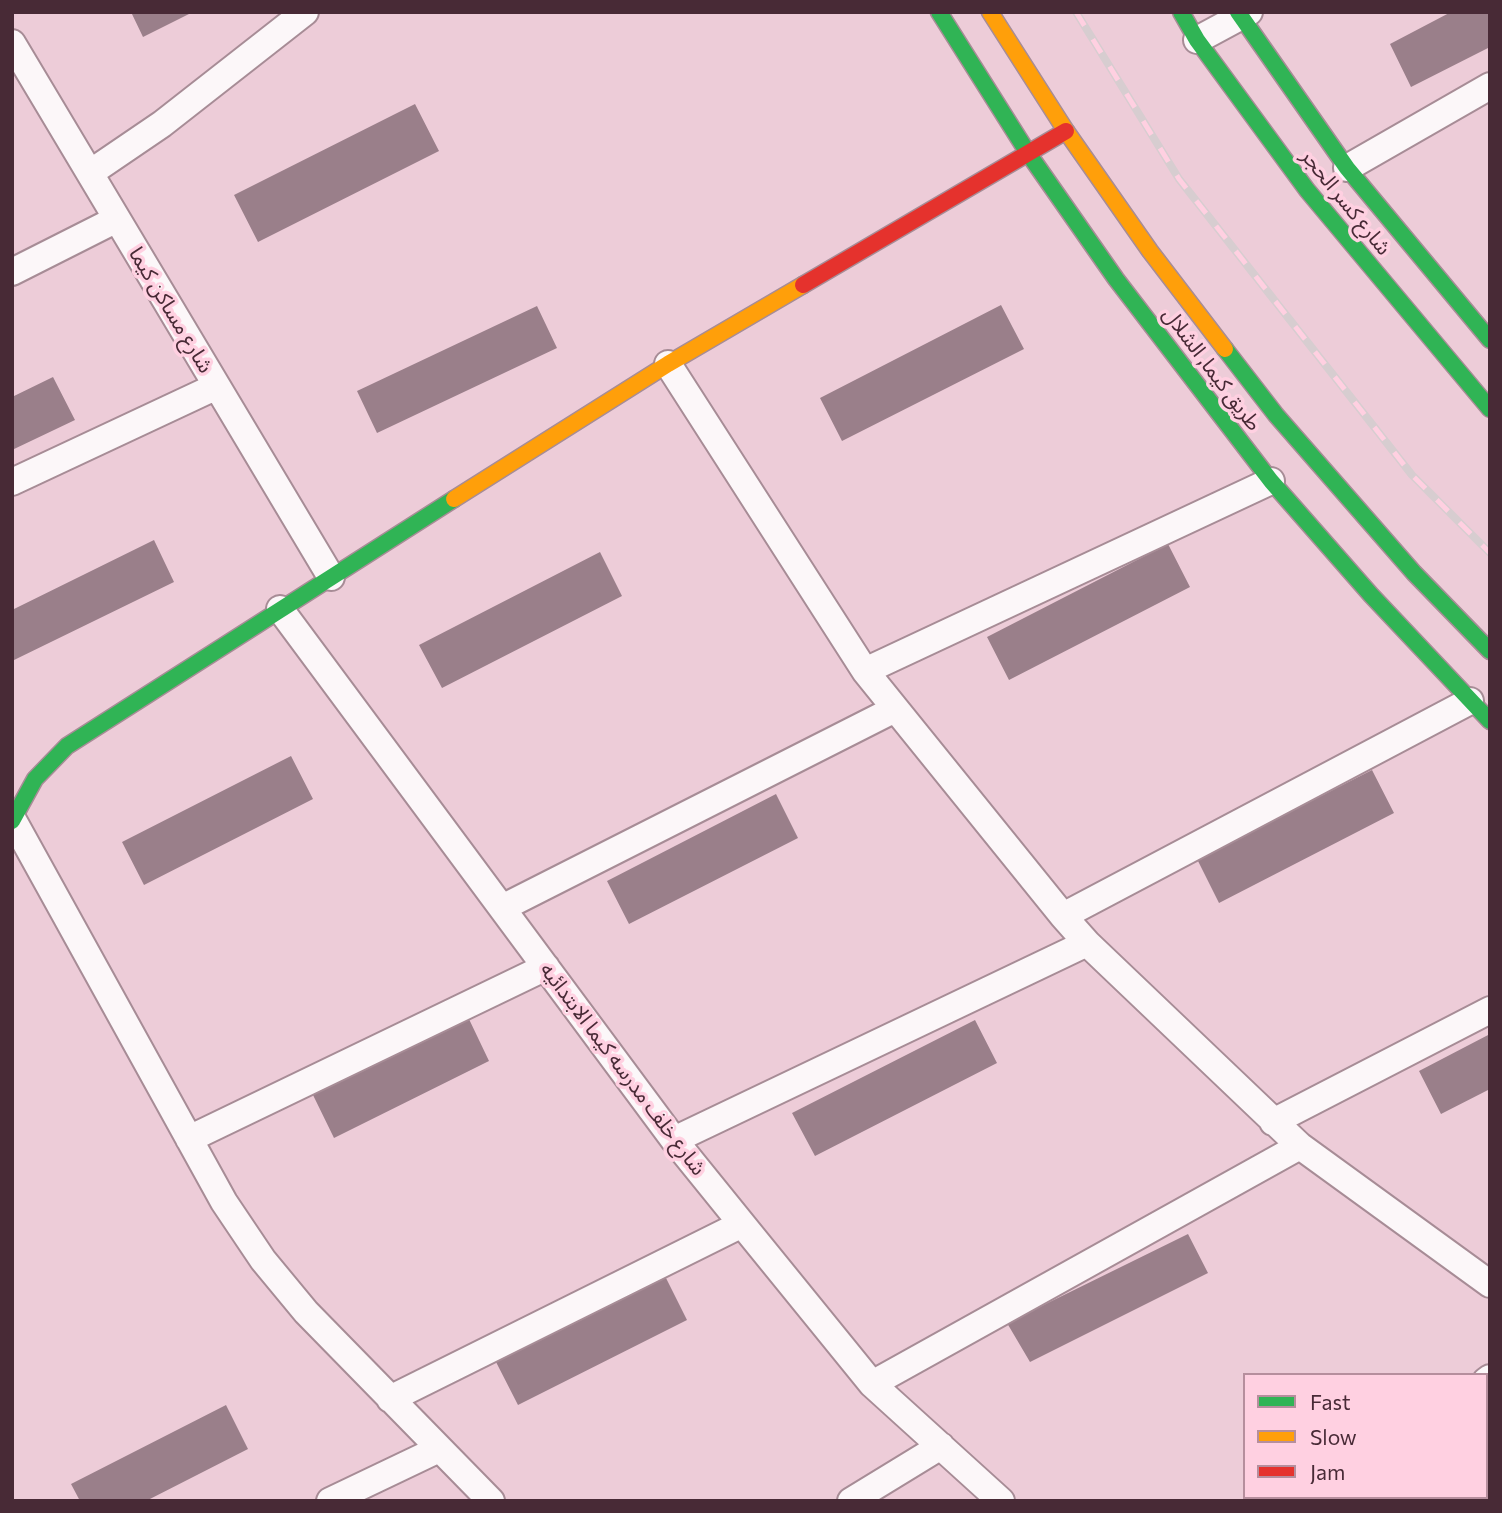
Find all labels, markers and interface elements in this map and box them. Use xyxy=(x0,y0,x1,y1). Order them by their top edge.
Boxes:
street label: شارع كسر الحجر xyxy=(1296,144,1396,260)
street label: شارع مساكن كيما xyxy=(123,242,219,378)
street label: طريق كيما, الشلال xyxy=(1157,302,1267,436)
street label: شارع خلف مدرسه كيما الابتدائيه xyxy=(535,958,711,1180)
legend xyxy=(1243,1373,1488,1499)
text: Fast xyxy=(1310,1389,1351,1414)
text: Slow xyxy=(1310,1424,1357,1449)
text: Jam xyxy=(1310,1459,1345,1484)

